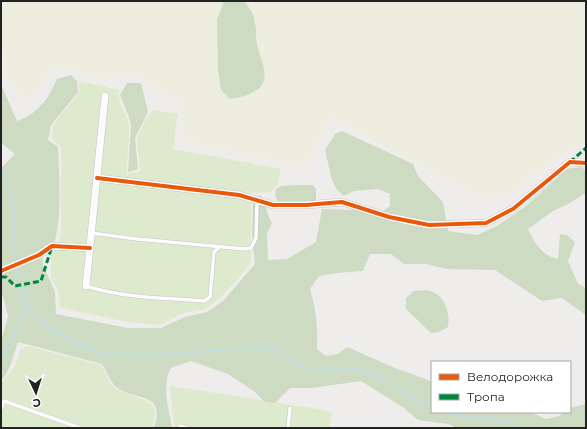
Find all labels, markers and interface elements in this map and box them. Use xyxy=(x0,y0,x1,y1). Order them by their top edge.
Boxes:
legend xyxy=(431,361,571,413)
text: Велодорожка xyxy=(467,369,553,384)
north arrow xyxy=(16,373,56,413)
text: Тропа xyxy=(467,389,505,404)
text: С xyxy=(32,396,41,410)

